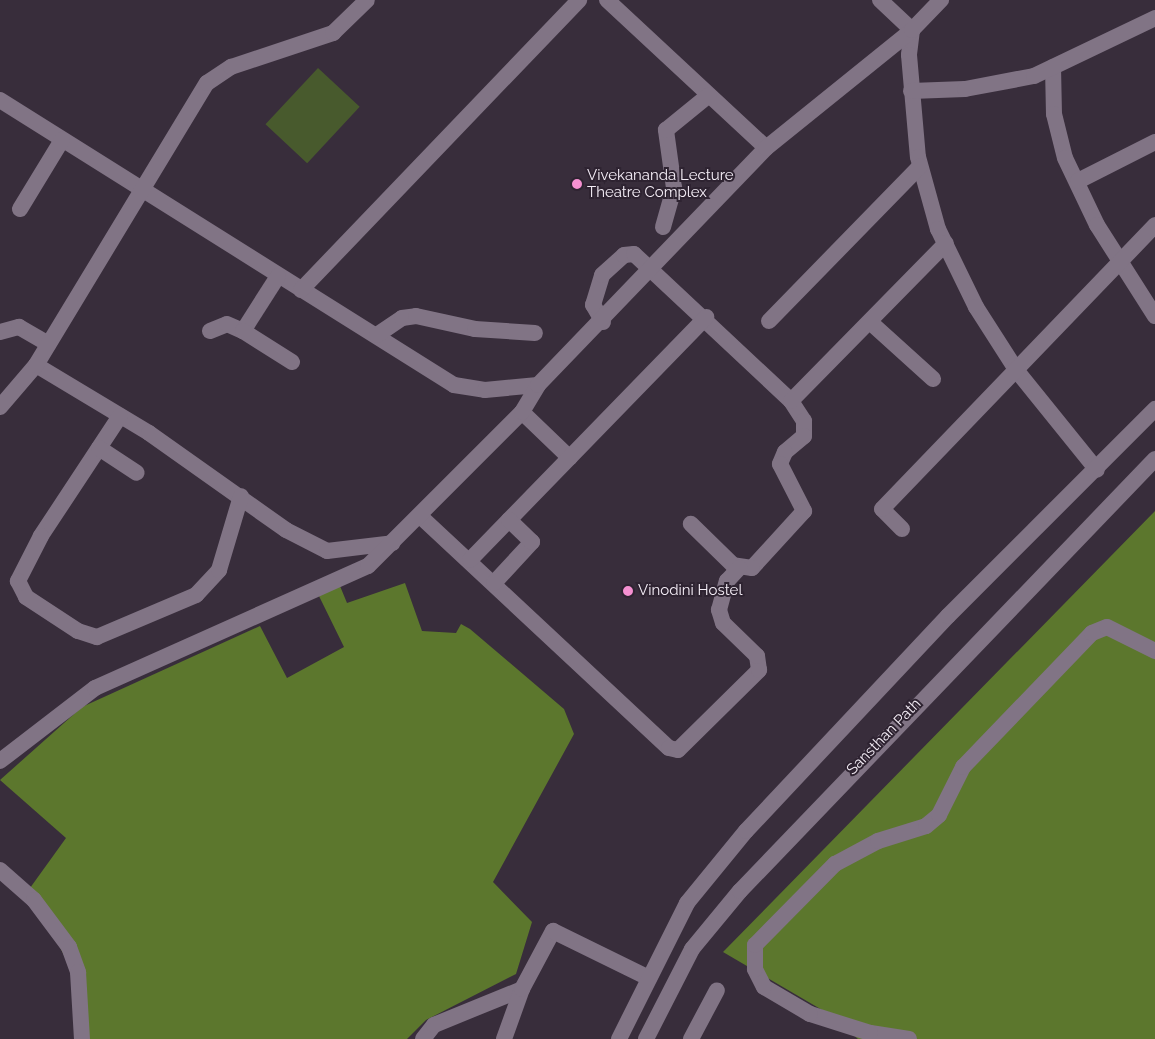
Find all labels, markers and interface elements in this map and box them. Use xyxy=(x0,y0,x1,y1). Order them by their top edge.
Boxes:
place label: Vivekananda Lecture Theatre Complex xyxy=(587,166,733,201)
marker: Vivekananda Lecture Theatre Complex xyxy=(571,178,583,190)
place label: Vinodini Hostel xyxy=(638,582,742,600)
marker: Vinodini Hostel xyxy=(622,585,634,597)
street label: Sansthan Path xyxy=(843,695,925,779)

